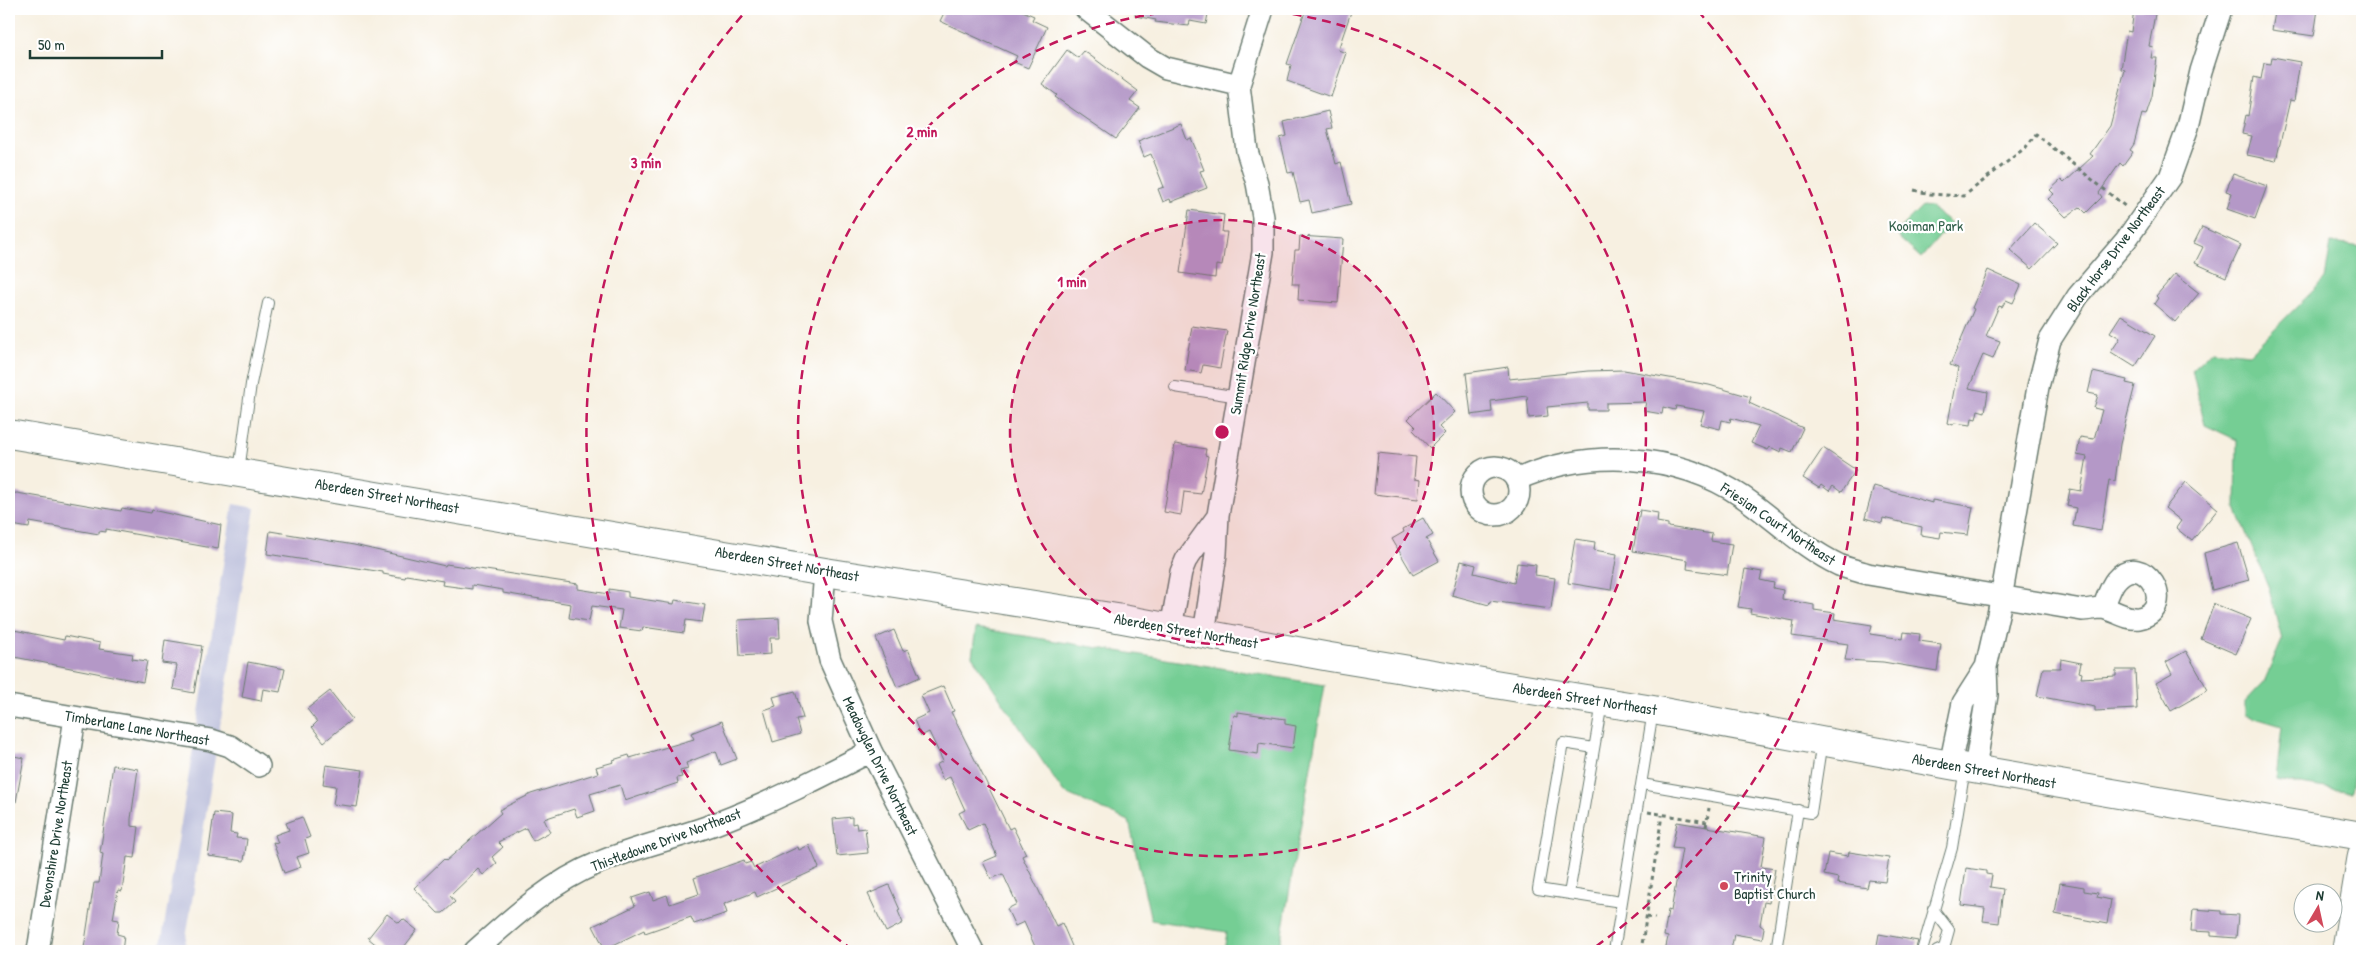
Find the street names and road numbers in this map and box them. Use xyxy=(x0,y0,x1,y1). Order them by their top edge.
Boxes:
street label: Black Horse Drive Northeast xyxy=(2061,181,2170,316)
street label: Summit Ridge Drive Northeast xyxy=(1224,251,1271,416)
street label: Aberdeen Street Northeast xyxy=(314,473,461,519)
street label: Friesian Court Northeast xyxy=(1716,477,1841,570)
street label: Aberdeen Street Northeast xyxy=(714,541,861,587)
street label: Aberdeen Street Northeast xyxy=(1113,608,1260,654)
street label: Aberdeen Street Northeast xyxy=(1511,677,1659,720)
street label: Meadowglen Drive Northeast xyxy=(838,693,924,840)
street label: Timberlane Lane Northeast xyxy=(63,704,212,751)
street label: Aberdeen Street Northeast xyxy=(1911,748,2058,794)
street label: Devonshire Drive Northeast xyxy=(34,758,78,909)
street label: Thistledowne Drive Northeast xyxy=(588,802,745,876)

